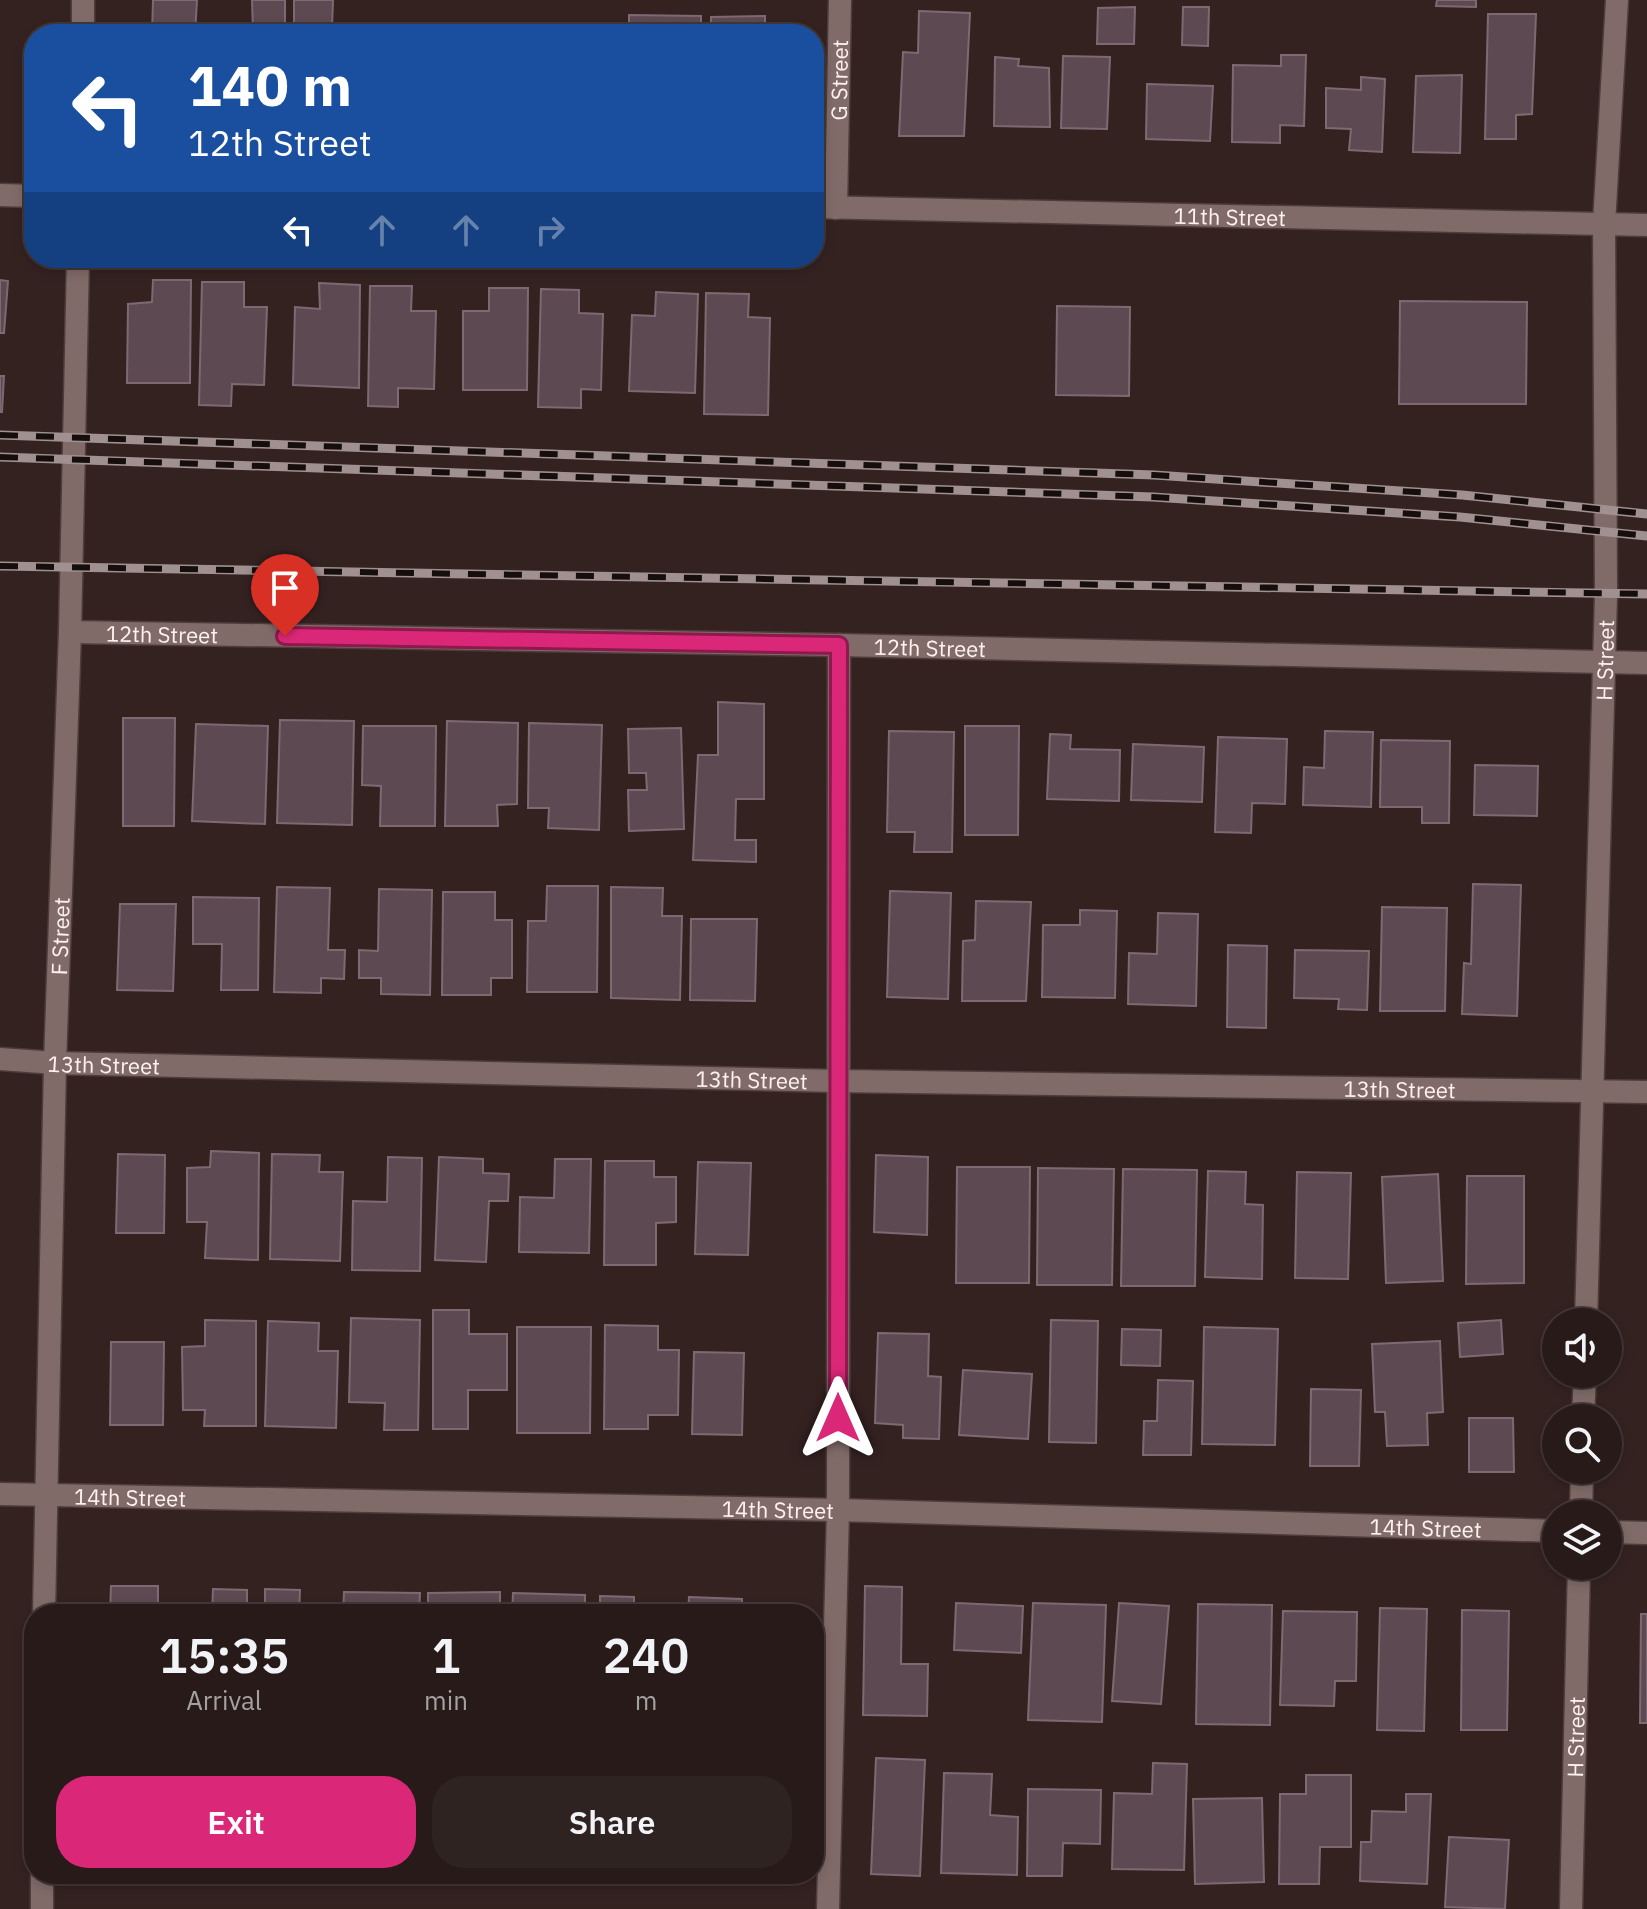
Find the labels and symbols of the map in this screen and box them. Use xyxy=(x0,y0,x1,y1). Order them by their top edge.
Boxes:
street label: G Street xyxy=(823,39,854,121)
street label: 11th Street xyxy=(1173,200,1286,232)
pin xyxy=(251,554,319,636)
street label: 12th Street xyxy=(106,618,218,649)
street label: H Street xyxy=(1589,619,1620,701)
street label: 12th Street xyxy=(873,631,986,663)
street label: F Street xyxy=(44,897,75,976)
street label: 13th Street xyxy=(47,1048,160,1080)
street label: 13th Street xyxy=(695,1063,808,1095)
street label: 13th Street xyxy=(1343,1073,1456,1104)
position arrow xyxy=(796,1376,880,1460)
street label: 14th Street xyxy=(74,1481,186,1512)
street label: 14th Street xyxy=(721,1493,834,1524)
street label: 14th Street xyxy=(1369,1511,1482,1543)
street label: H Street xyxy=(1560,1696,1590,1778)

